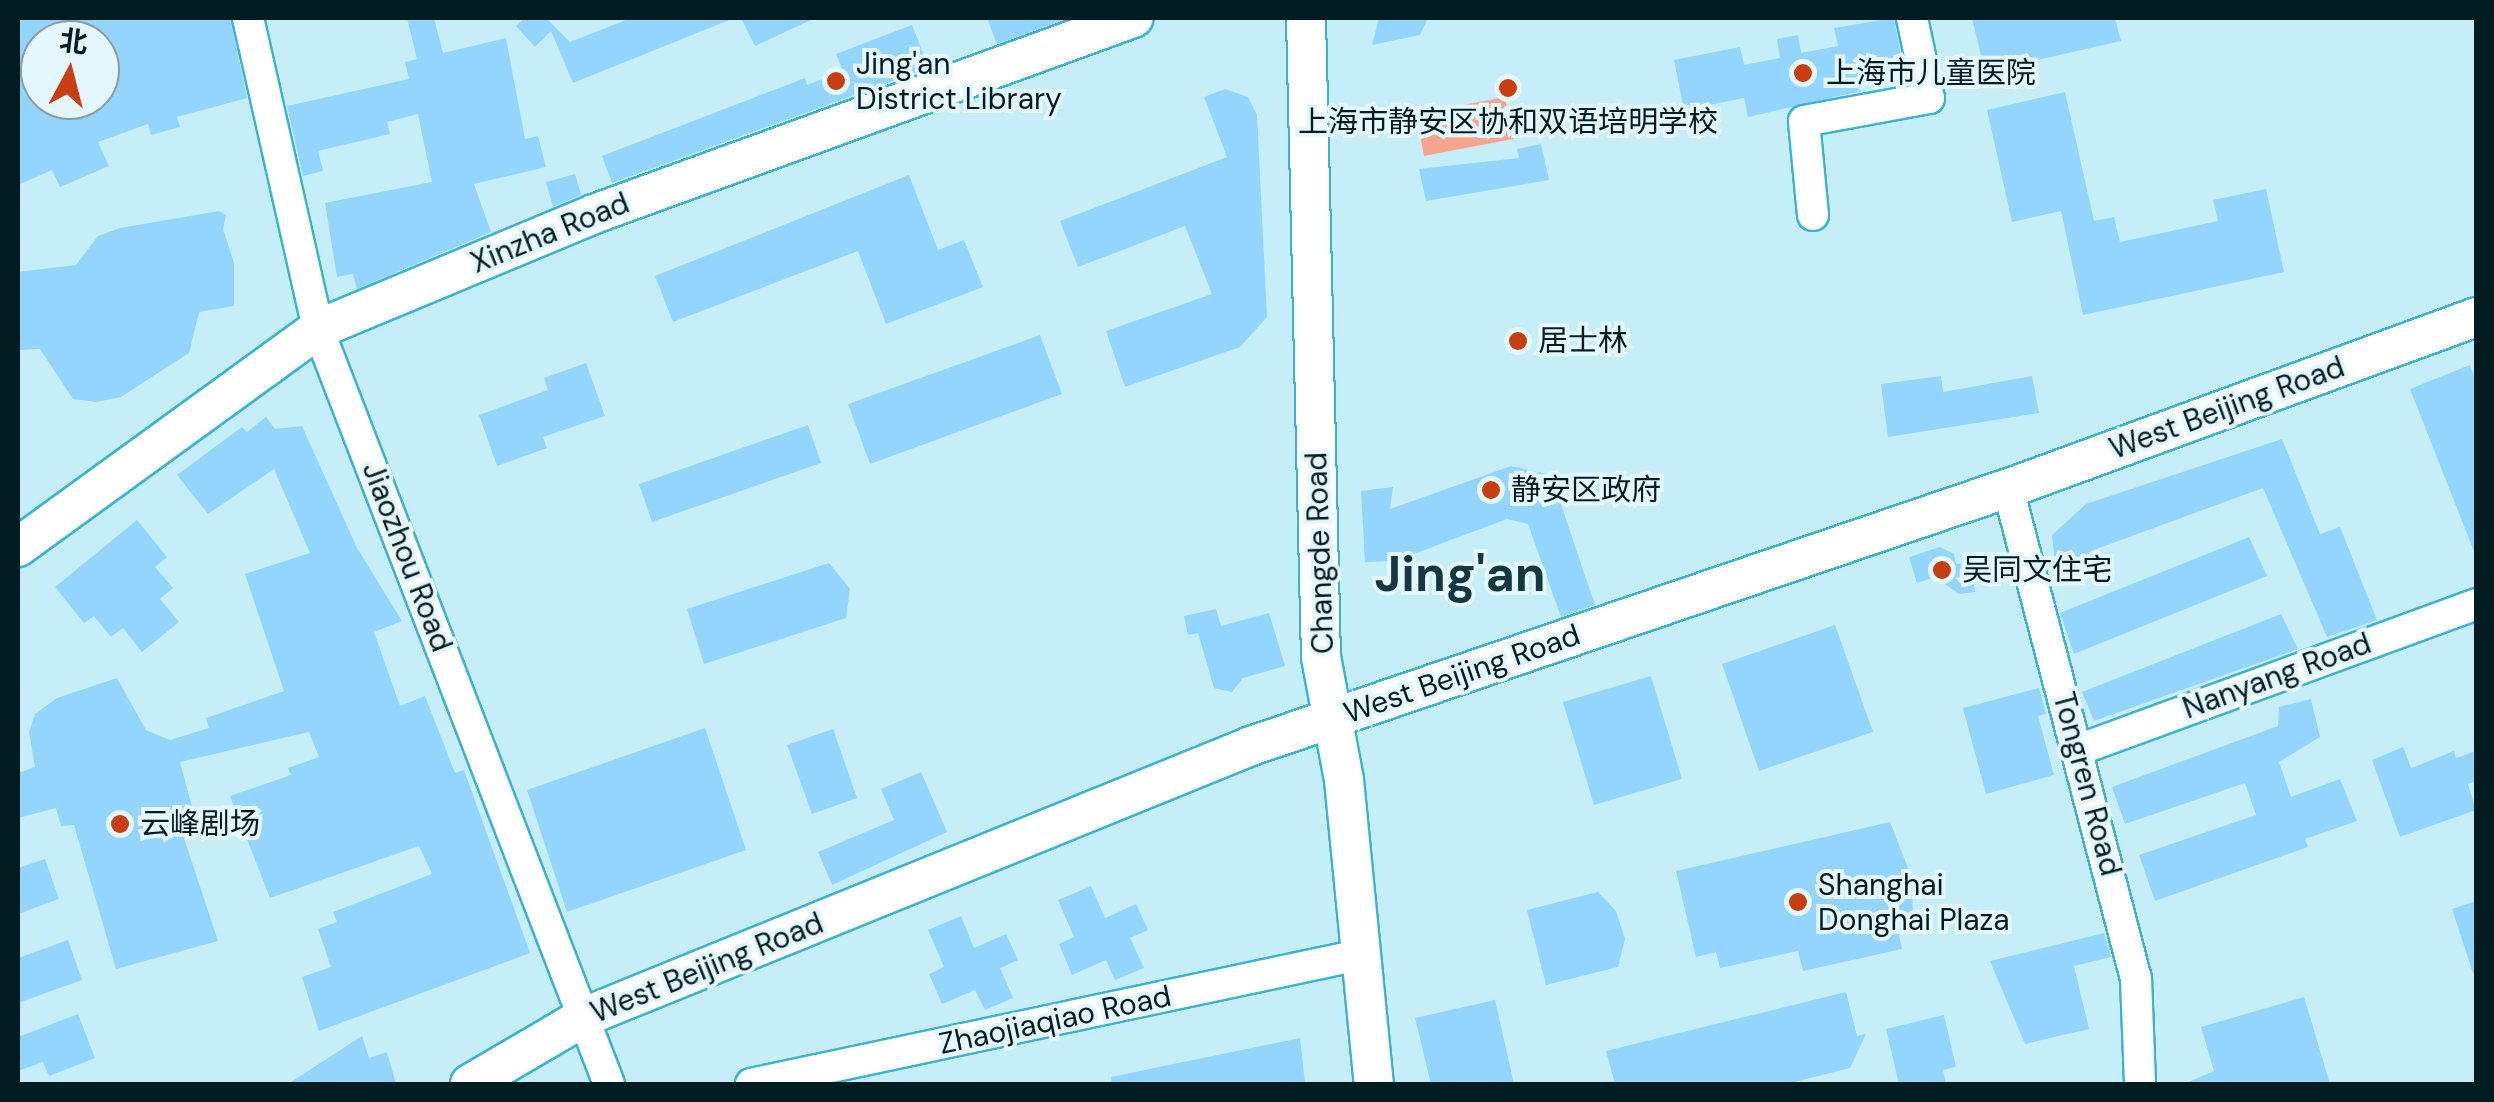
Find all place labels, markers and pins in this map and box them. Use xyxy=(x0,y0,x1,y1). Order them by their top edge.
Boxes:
place label: Jing'an District Library xyxy=(856,46,1062,116)
place label: 上海市儿童医院 xyxy=(1826,55,2036,91)
marker: 上海市儿童医院 xyxy=(1790,60,1816,86)
marker: Jing'an District Library xyxy=(825,70,847,92)
marker: 上海市静安区协和双语培明学校 xyxy=(1497,77,1519,99)
place label: 上海市静安区协和双语培明学校 xyxy=(1298,104,1718,140)
place label: 居士林 xyxy=(1538,323,1628,359)
marker: 居士林 xyxy=(1507,330,1529,352)
place label: 静安区政府 xyxy=(1511,472,1661,508)
marker: 静安区政府 xyxy=(1480,479,1502,501)
place label: 吴同文住宅 xyxy=(1962,552,2112,588)
marker: 吴同文住宅 xyxy=(1931,559,1953,581)
place label: 云峰剧场 xyxy=(140,806,260,842)
marker: 云峰剧场 xyxy=(109,813,131,835)
place label: Shanghai Donghai Plaza xyxy=(1818,867,2010,938)
marker: Shanghai Donghai Plaza xyxy=(1787,891,1809,913)

